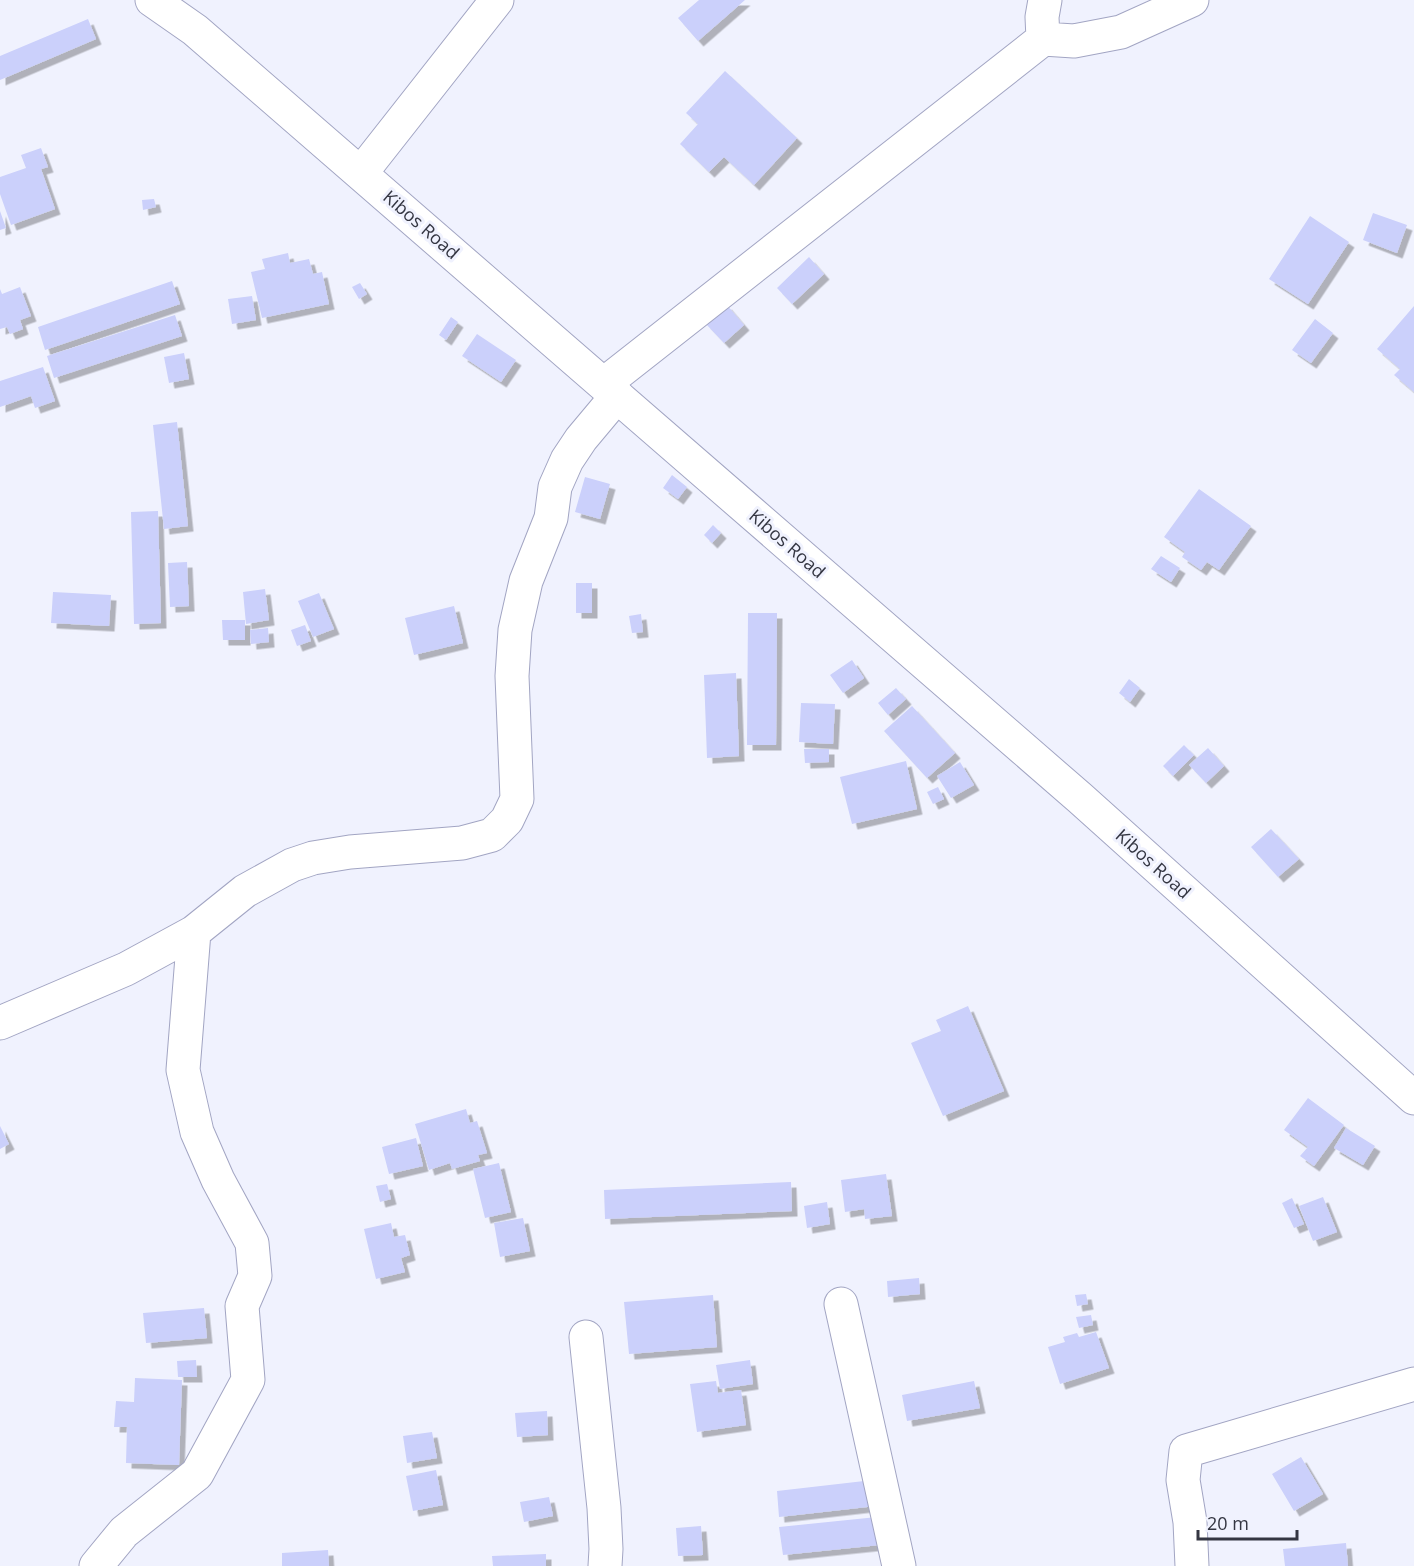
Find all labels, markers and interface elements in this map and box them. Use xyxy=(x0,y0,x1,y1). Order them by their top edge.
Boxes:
street label: Kibos Road xyxy=(378,184,465,264)
street label: Kibos Road xyxy=(744,503,831,583)
street label: Kibos Road xyxy=(1111,823,1196,903)
scale bar xyxy=(1198,1503,1297,1541)
text: 20 m xyxy=(1207,1511,1249,1535)

